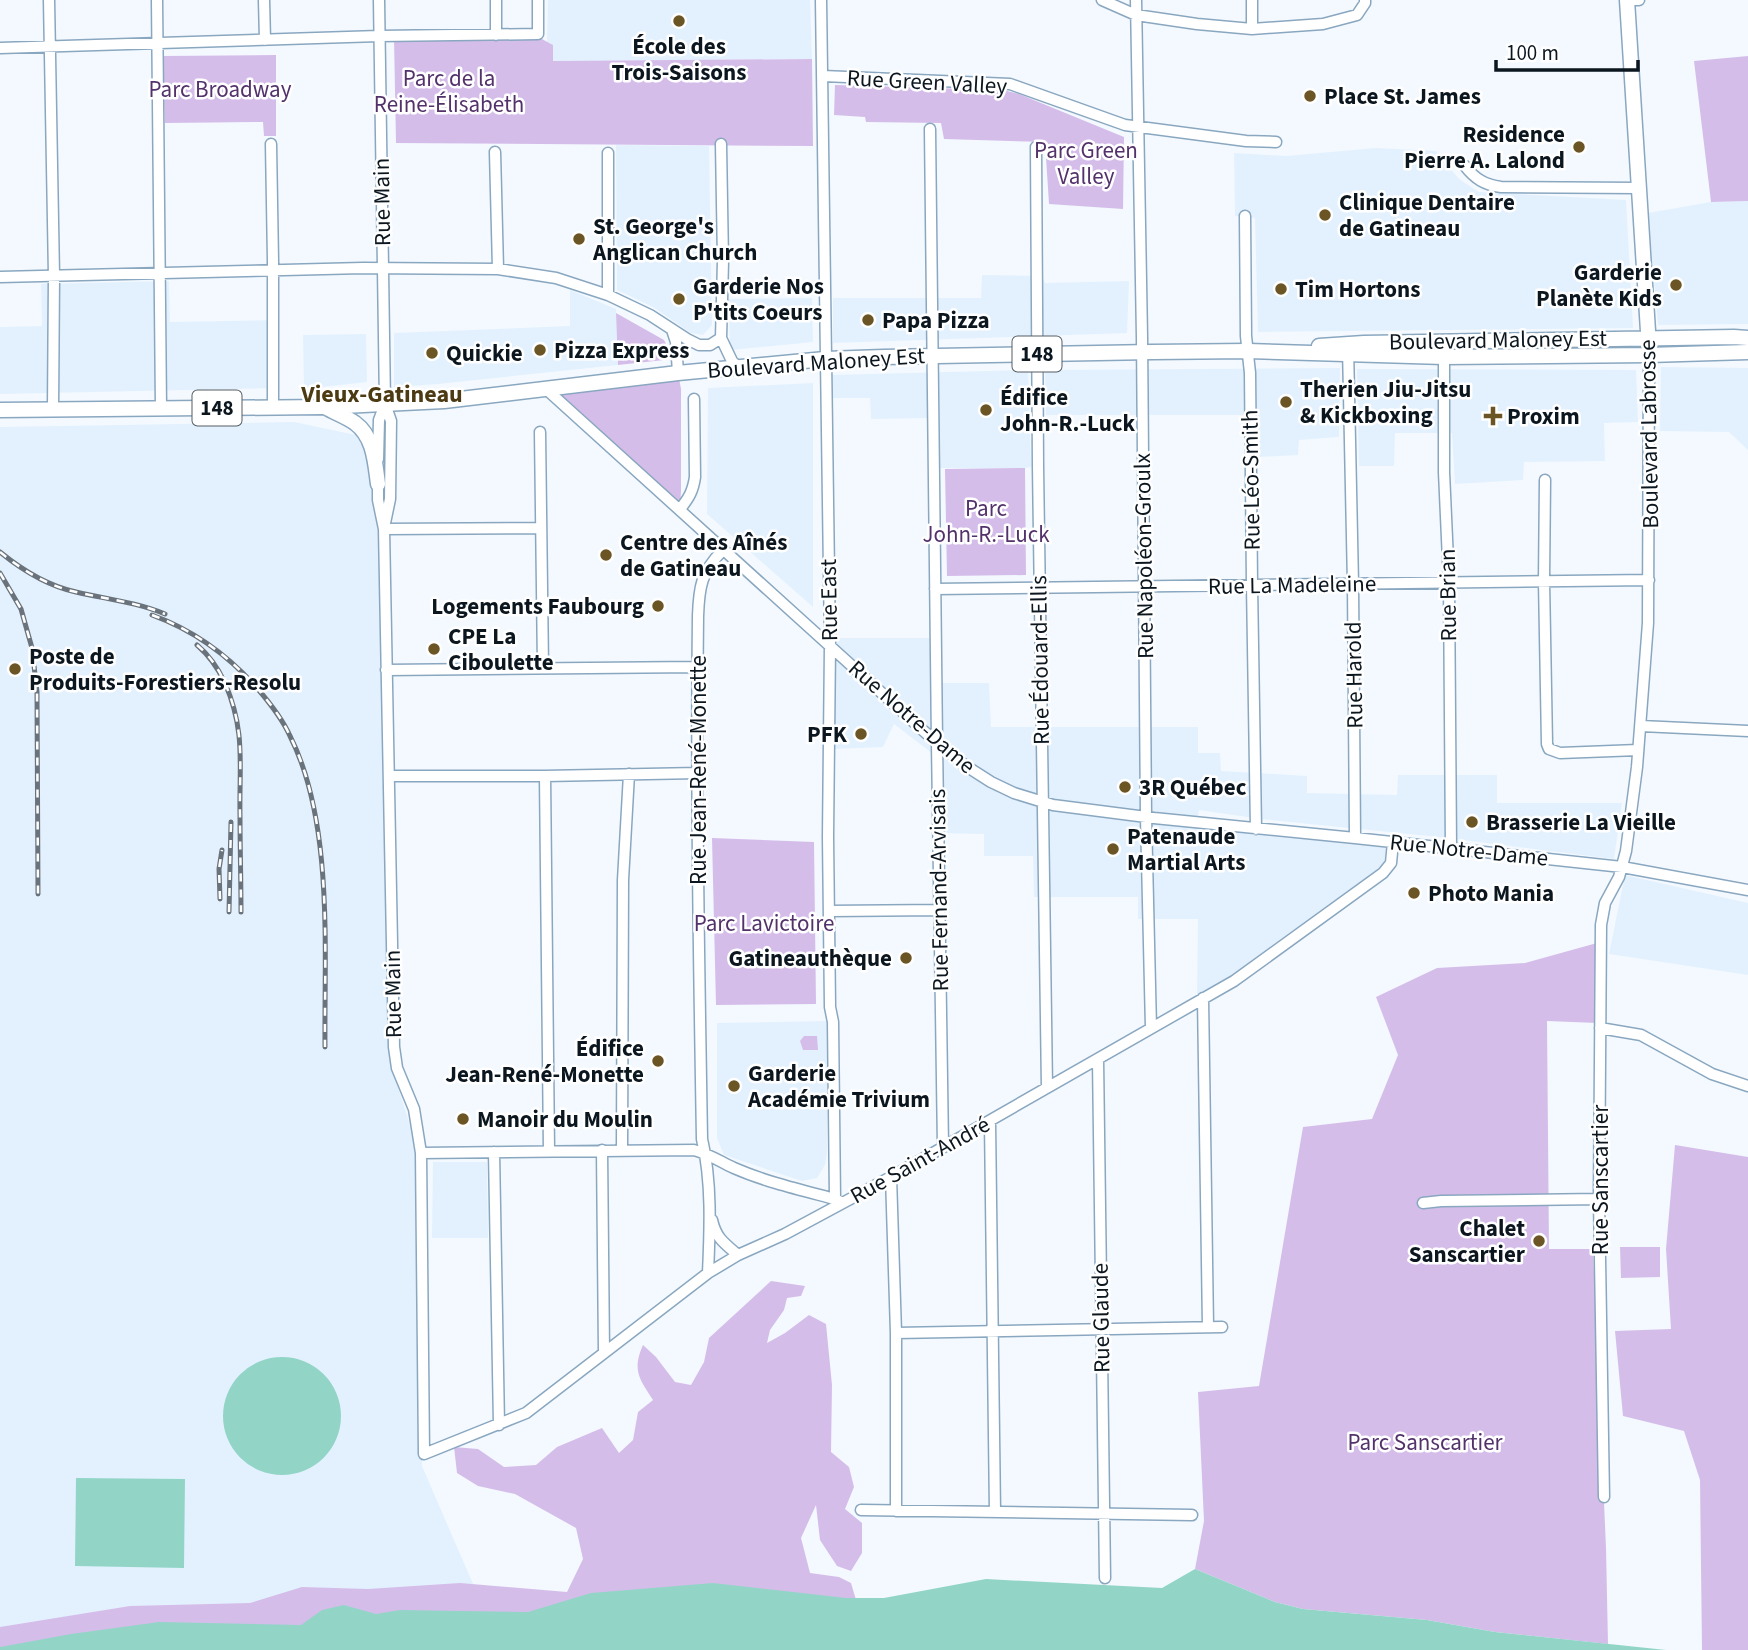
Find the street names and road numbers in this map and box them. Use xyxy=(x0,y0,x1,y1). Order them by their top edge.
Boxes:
street label: Rue Green Valley xyxy=(846,61,1008,103)
street label: Rue Main xyxy=(365,158,399,246)
street label: Boulevard Maloney Est xyxy=(1389,322,1608,358)
road number: 148 xyxy=(1012,336,1062,372)
street label: Boulevard Maloney Est xyxy=(706,339,926,387)
street label: Boulevard Labrosse xyxy=(1631,339,1667,529)
road number: 148 xyxy=(192,390,242,426)
street label: Rue Léo-Smith xyxy=(1233,409,1269,551)
street label: Rue Napoléon-Groulx xyxy=(1126,453,1162,659)
street label: Rue Brian xyxy=(1431,548,1465,642)
street label: Rue East xyxy=(812,558,846,641)
street label: Rue La Madeleine xyxy=(1208,567,1376,603)
street label: Rue Édouard-Ellis xyxy=(1022,575,1058,745)
street label: Rue Harold xyxy=(1337,621,1371,729)
street label: Rue Notre-Dame xyxy=(841,652,983,782)
street label: Rue Jean-René-Monette xyxy=(682,655,715,885)
street label: Rue Fernand-Arvisais xyxy=(921,788,957,992)
street label: Rue Notre-Dame xyxy=(1388,825,1550,875)
street label: Rue Main xyxy=(376,950,410,1038)
street label: Rue Sanscartier xyxy=(1584,1104,1617,1255)
street label: Rue Saint-André xyxy=(844,1108,996,1212)
street label: Rue Glaude xyxy=(1084,1263,1118,1373)

